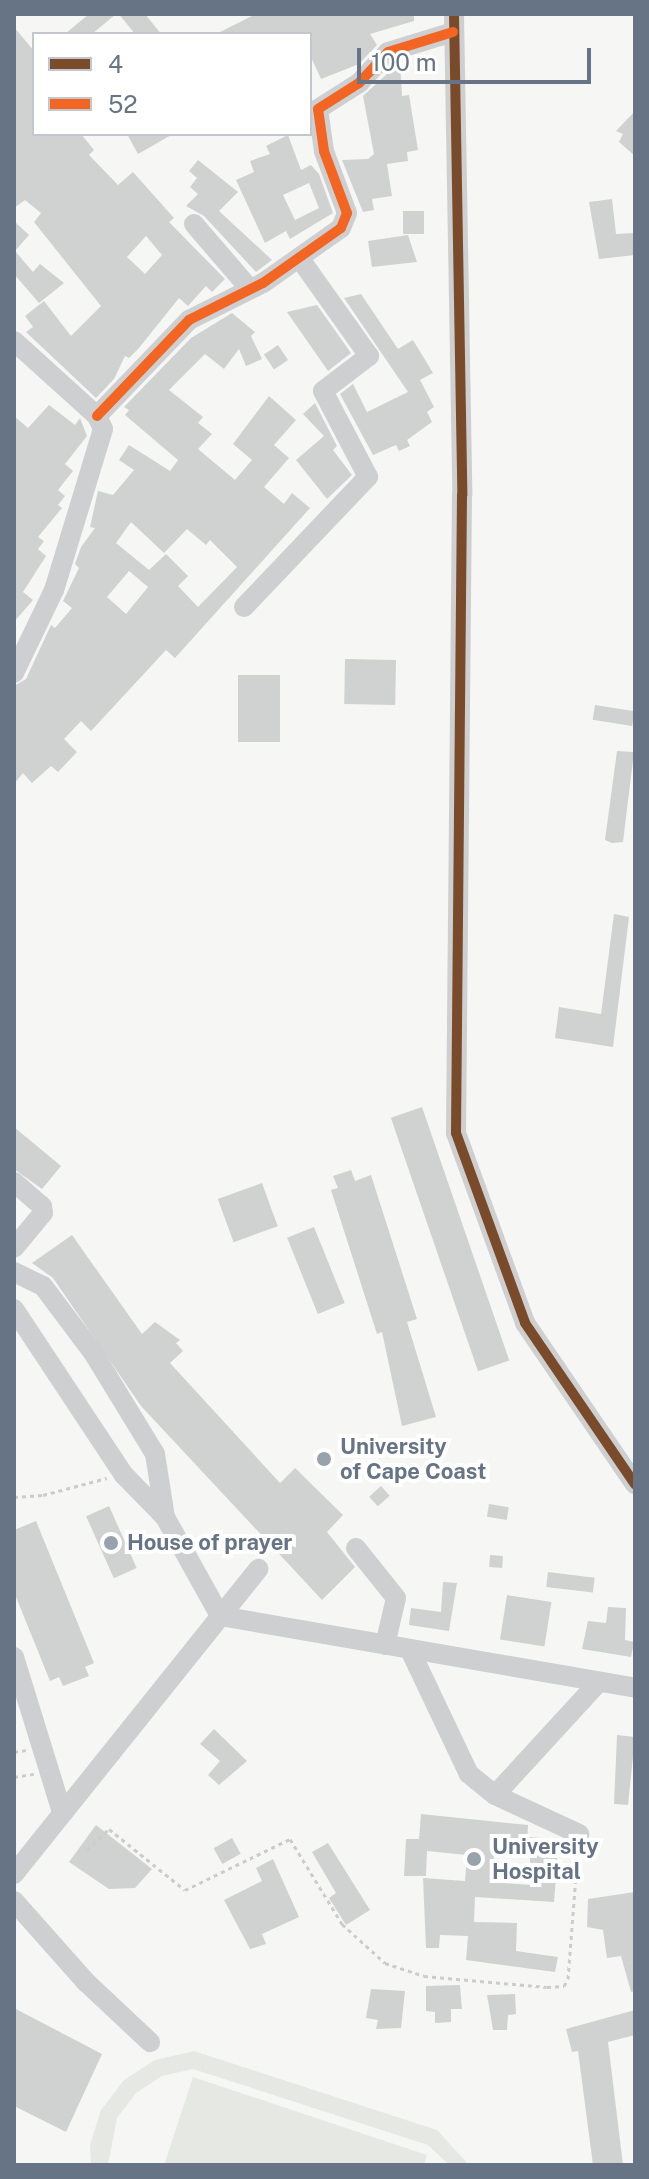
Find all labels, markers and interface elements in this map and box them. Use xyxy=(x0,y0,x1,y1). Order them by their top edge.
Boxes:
legend xyxy=(32,32,312,136)
scale bar xyxy=(361,32,595,82)
text: 100 m xyxy=(371,48,437,76)
text: 4 xyxy=(108,50,123,78)
text: 52 xyxy=(108,90,138,118)
place label: University of Cape Coast xyxy=(340,1433,486,1484)
marker: University of Cape Coast xyxy=(315,1450,333,1468)
place label: House of prayer xyxy=(127,1530,293,1556)
marker: House of prayer xyxy=(102,1534,120,1552)
place label: University Hospital xyxy=(492,1833,599,1884)
marker: University Hospital xyxy=(463,1848,485,1870)

